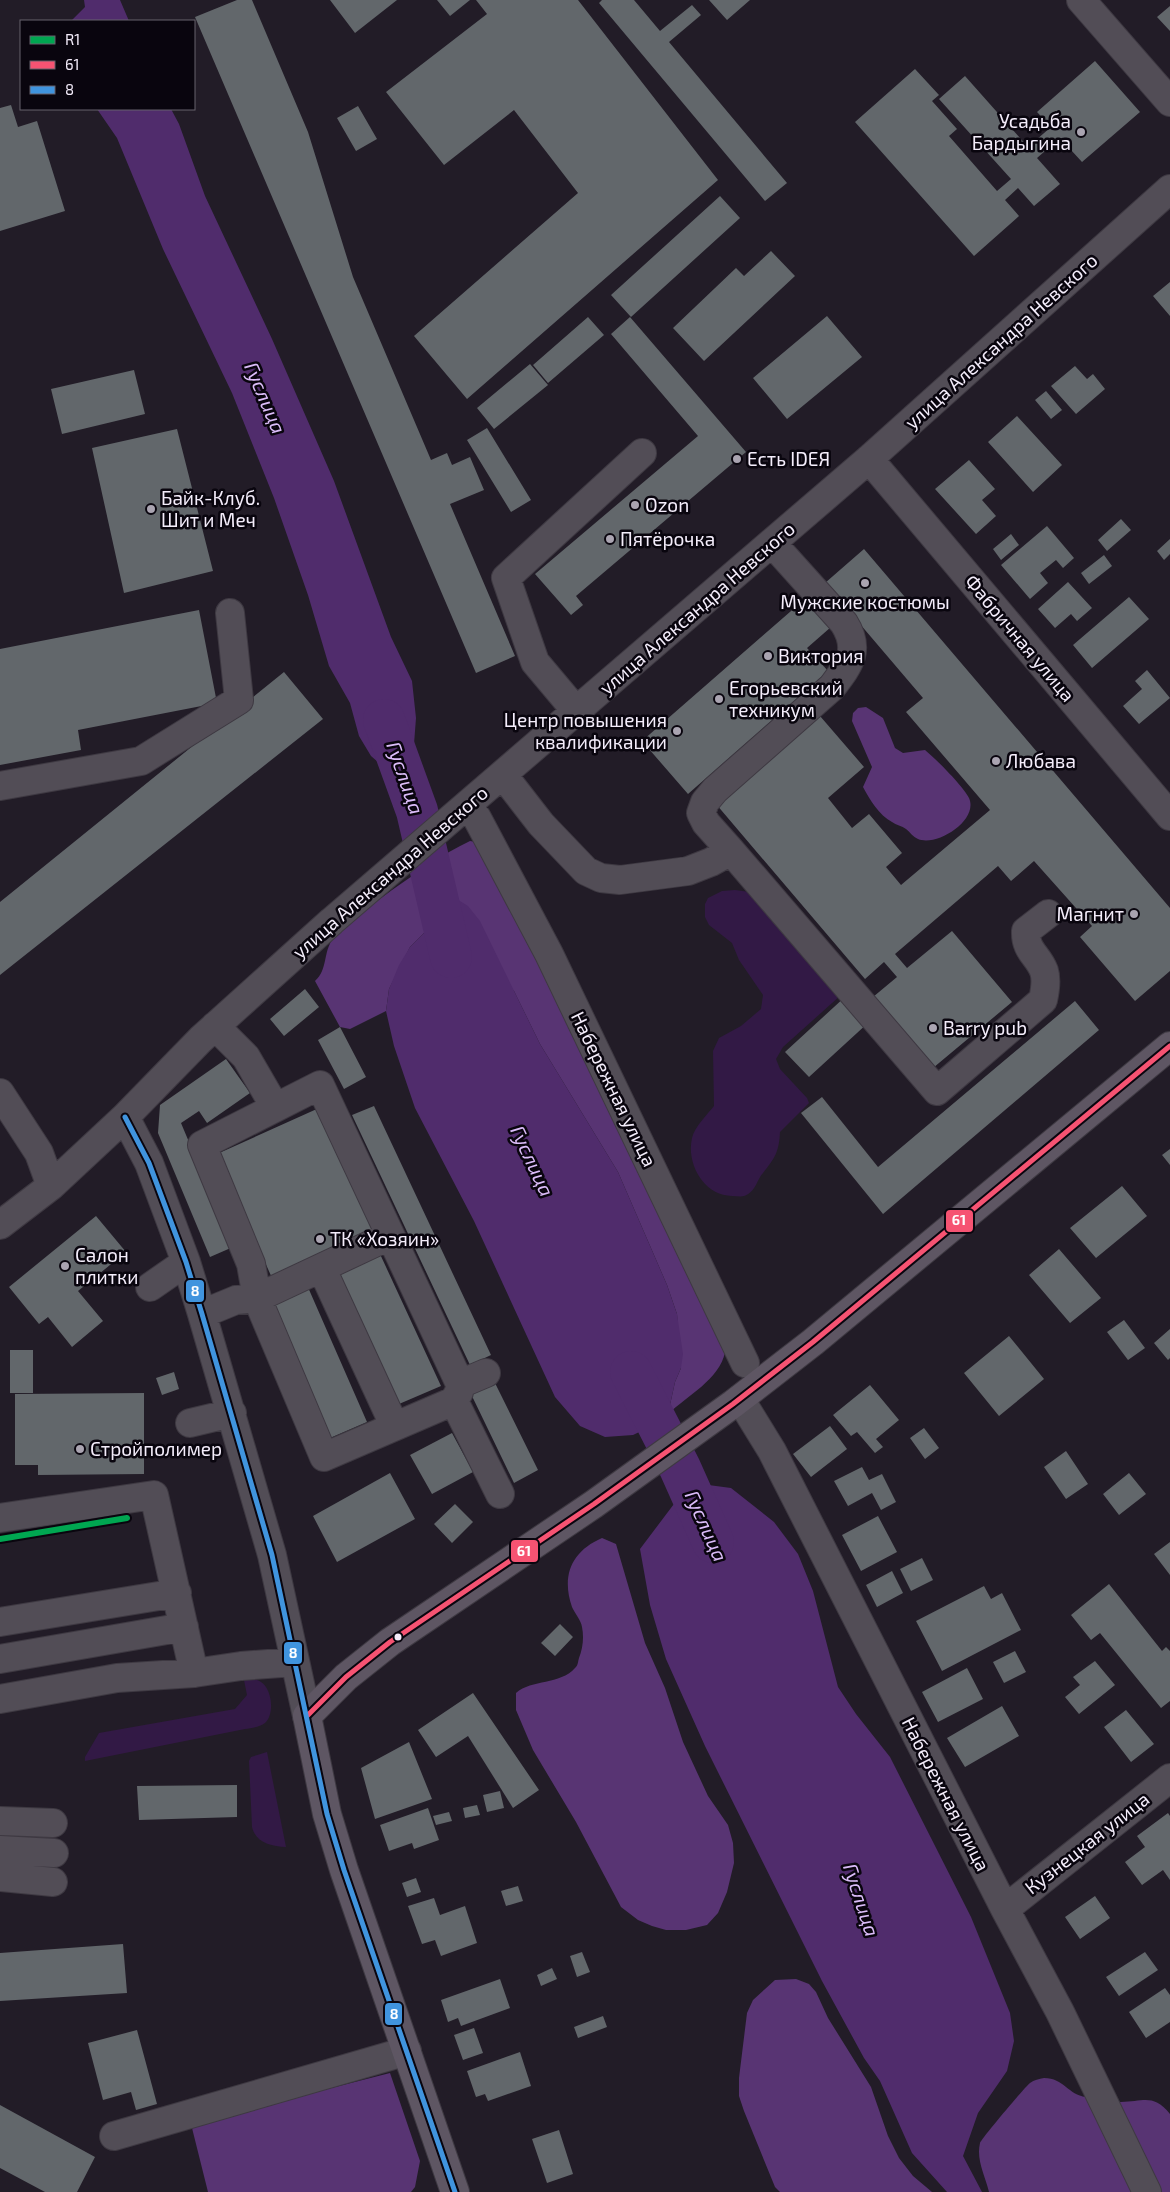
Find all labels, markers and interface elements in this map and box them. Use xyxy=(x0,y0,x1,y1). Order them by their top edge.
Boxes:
legend xyxy=(20,20,195,110)
text: R1 xyxy=(65,30,80,48)
text: 61 xyxy=(65,55,80,73)
text: 8 xyxy=(65,80,74,98)
place label: Усадьба Бардыгина xyxy=(972,109,1071,154)
marker: Усадьба Бардыгина xyxy=(1075,126,1087,138)
street label: улица Александра Невского xyxy=(900,248,1102,434)
water label: Гуслица xyxy=(240,358,292,437)
place label: Есть IDЕЯ xyxy=(747,447,830,470)
marker: Есть IDЕЯ xyxy=(731,453,743,465)
place label: Байк-Клуб. Шит и Меч xyxy=(161,486,260,531)
place label: Ozon xyxy=(645,493,689,516)
marker: Ozon xyxy=(629,499,641,511)
marker: Байк-Клуб. Шит и Меч xyxy=(145,503,157,515)
street label: улица Александра Невского xyxy=(594,517,800,699)
place label: Пятёрочка xyxy=(620,527,715,550)
marker: Пятёрочка xyxy=(604,533,616,545)
street label: Фабричная улица xyxy=(960,570,1080,706)
marker: Мужские костюмы xyxy=(859,577,871,589)
place label: Мужские костюмы xyxy=(780,590,950,614)
place label: Виктория xyxy=(778,644,864,667)
marker: Виктория xyxy=(762,650,774,662)
place label: Егорьевский техникум xyxy=(729,676,843,722)
marker: Егорьевский техникум xyxy=(713,693,725,705)
place label: Центр повышения квалификации xyxy=(504,708,667,753)
marker: Центр повышения квалификации xyxy=(671,725,683,737)
water label: Гуслица xyxy=(382,738,430,817)
place label: Любава xyxy=(1006,749,1076,772)
marker: Любава xyxy=(990,755,1002,767)
street label: улица Александра Невского xyxy=(287,781,493,963)
place label: Магнит xyxy=(1057,902,1124,925)
marker: Магнит xyxy=(1128,908,1140,920)
street label: Набережная улица xyxy=(566,1007,662,1171)
place label: Barry pub xyxy=(943,1016,1027,1039)
marker: Barry pub xyxy=(927,1022,939,1034)
water label: Гуслица xyxy=(506,1121,560,1200)
line badge: 61 xyxy=(945,1209,974,1233)
text: 61 xyxy=(952,1211,966,1228)
place label: ТК «Хозяин» xyxy=(330,1227,439,1250)
marker: ТК «Хозяин» xyxy=(314,1233,326,1245)
place label: Салон плитки xyxy=(75,1243,138,1288)
marker: Салон плитки xyxy=(59,1260,71,1272)
line badge: 8 xyxy=(185,1279,205,1303)
text: 8 xyxy=(191,1282,199,1299)
place label: Стройполимер xyxy=(90,1437,222,1460)
marker: Стройполимер xyxy=(74,1443,86,1455)
water label: Гуслица xyxy=(681,1486,733,1565)
line badge: 61 xyxy=(510,1539,539,1563)
text: 61 xyxy=(517,1542,531,1559)
unlabelled marker xyxy=(393,1632,403,1642)
line badge: 8 xyxy=(283,1641,303,1665)
text: 8 xyxy=(289,1644,297,1661)
street label: Набережная улица xyxy=(897,1713,995,1875)
street label: Кузнецкая улица xyxy=(1020,1787,1154,1899)
water label: Гуслица xyxy=(839,1860,885,1939)
line badge: 8 xyxy=(384,2002,403,2026)
text: 8 xyxy=(390,2005,398,2022)

